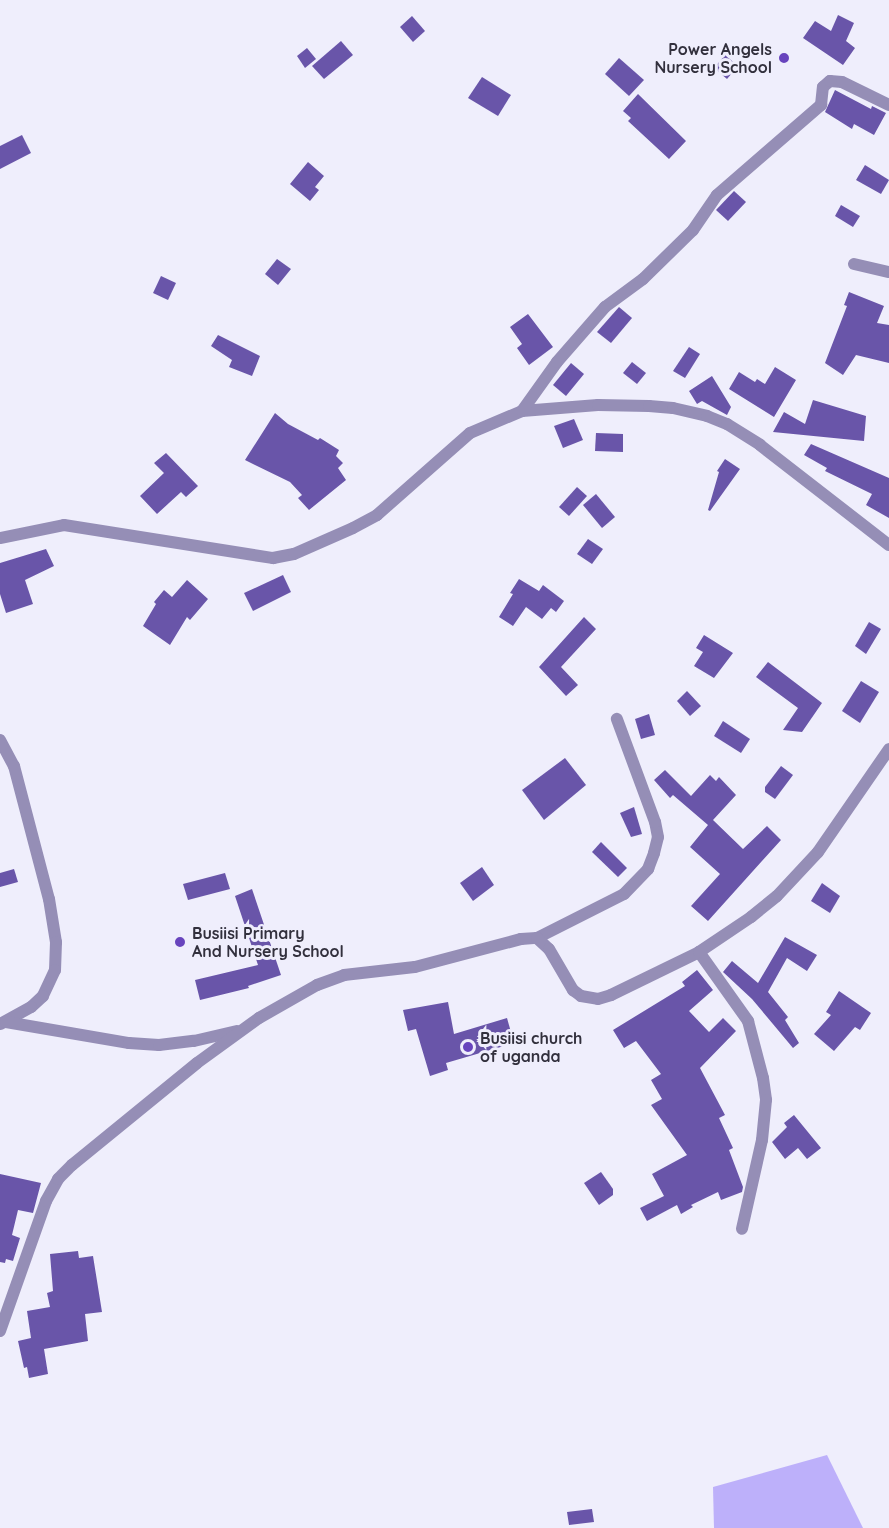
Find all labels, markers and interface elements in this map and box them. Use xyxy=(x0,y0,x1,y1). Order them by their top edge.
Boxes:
place label: Power Angels Nursery School xyxy=(654,39,772,77)
marker: Power Angels Nursery School xyxy=(777,51,791,65)
place label: Busiisi Primary And Nursery School xyxy=(192,923,344,961)
marker: Busiisi Primary And Nursery School xyxy=(173,935,187,949)
place label: Busiisi church of uganda xyxy=(480,1028,582,1066)
marker: Busiisi church of uganda xyxy=(461,1040,475,1054)

